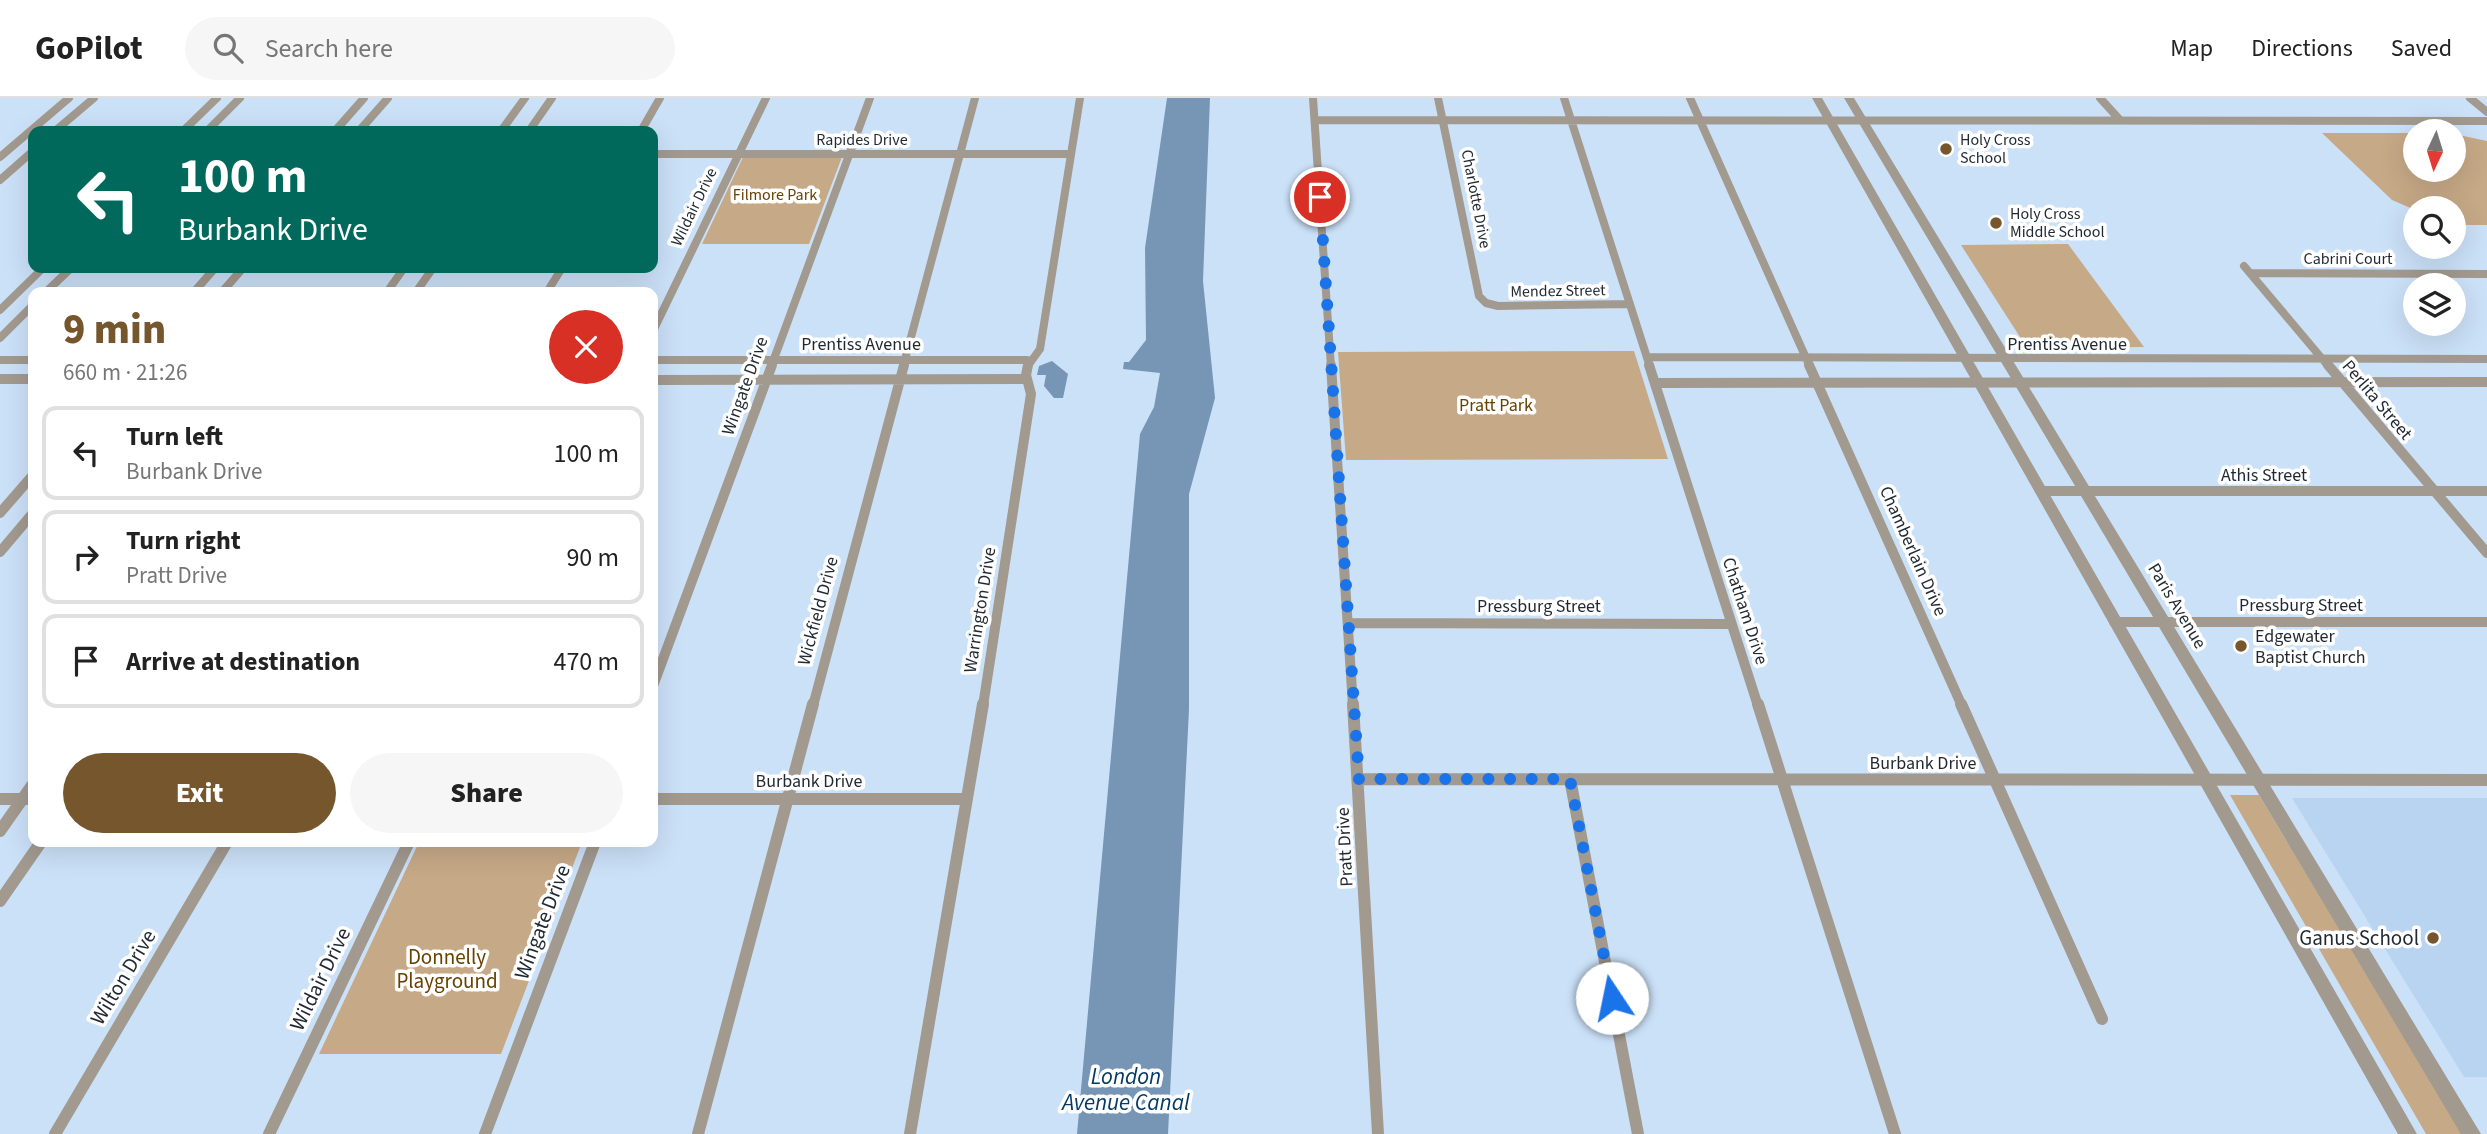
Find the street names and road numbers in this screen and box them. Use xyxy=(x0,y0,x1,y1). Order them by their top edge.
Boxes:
street label: Rapides Drive xyxy=(816,129,908,151)
street label: Charlotte Drive xyxy=(1456,148,1496,250)
street label: Wildair Drive xyxy=(666,164,723,250)
street label: Cabrini Court xyxy=(2304,248,2393,270)
street label: Mendez Street xyxy=(1510,279,1606,303)
street label: Prentiss Avenue xyxy=(801,332,921,357)
street label: Prentiss Avenue xyxy=(2007,332,2127,357)
street label: Wingate Drive xyxy=(716,333,774,439)
street label: Perlita Street xyxy=(2336,355,2418,445)
street label: Athis Street xyxy=(2221,463,2307,488)
street label: Chamberlain Drive xyxy=(1873,482,1953,620)
street label: Warrington Drive xyxy=(958,545,1002,675)
street label: Wickfield Drive xyxy=(791,554,845,668)
street label: Chatham Drive xyxy=(1716,554,1774,668)
street label: Paris Avenue xyxy=(2142,559,2212,654)
street label: Pressburg Street xyxy=(2239,593,2363,618)
street label: Pressburg Street xyxy=(1477,594,1601,619)
street label: Burbank Drive xyxy=(1870,751,1976,776)
street label: Burbank Drive xyxy=(756,769,862,794)
street label: Pratt Drive xyxy=(1330,807,1360,887)
street label: Wingate Drive xyxy=(506,860,578,984)
street label: Wildair Drive xyxy=(282,922,358,1036)
street label: Wilton Drive xyxy=(83,924,163,1030)

